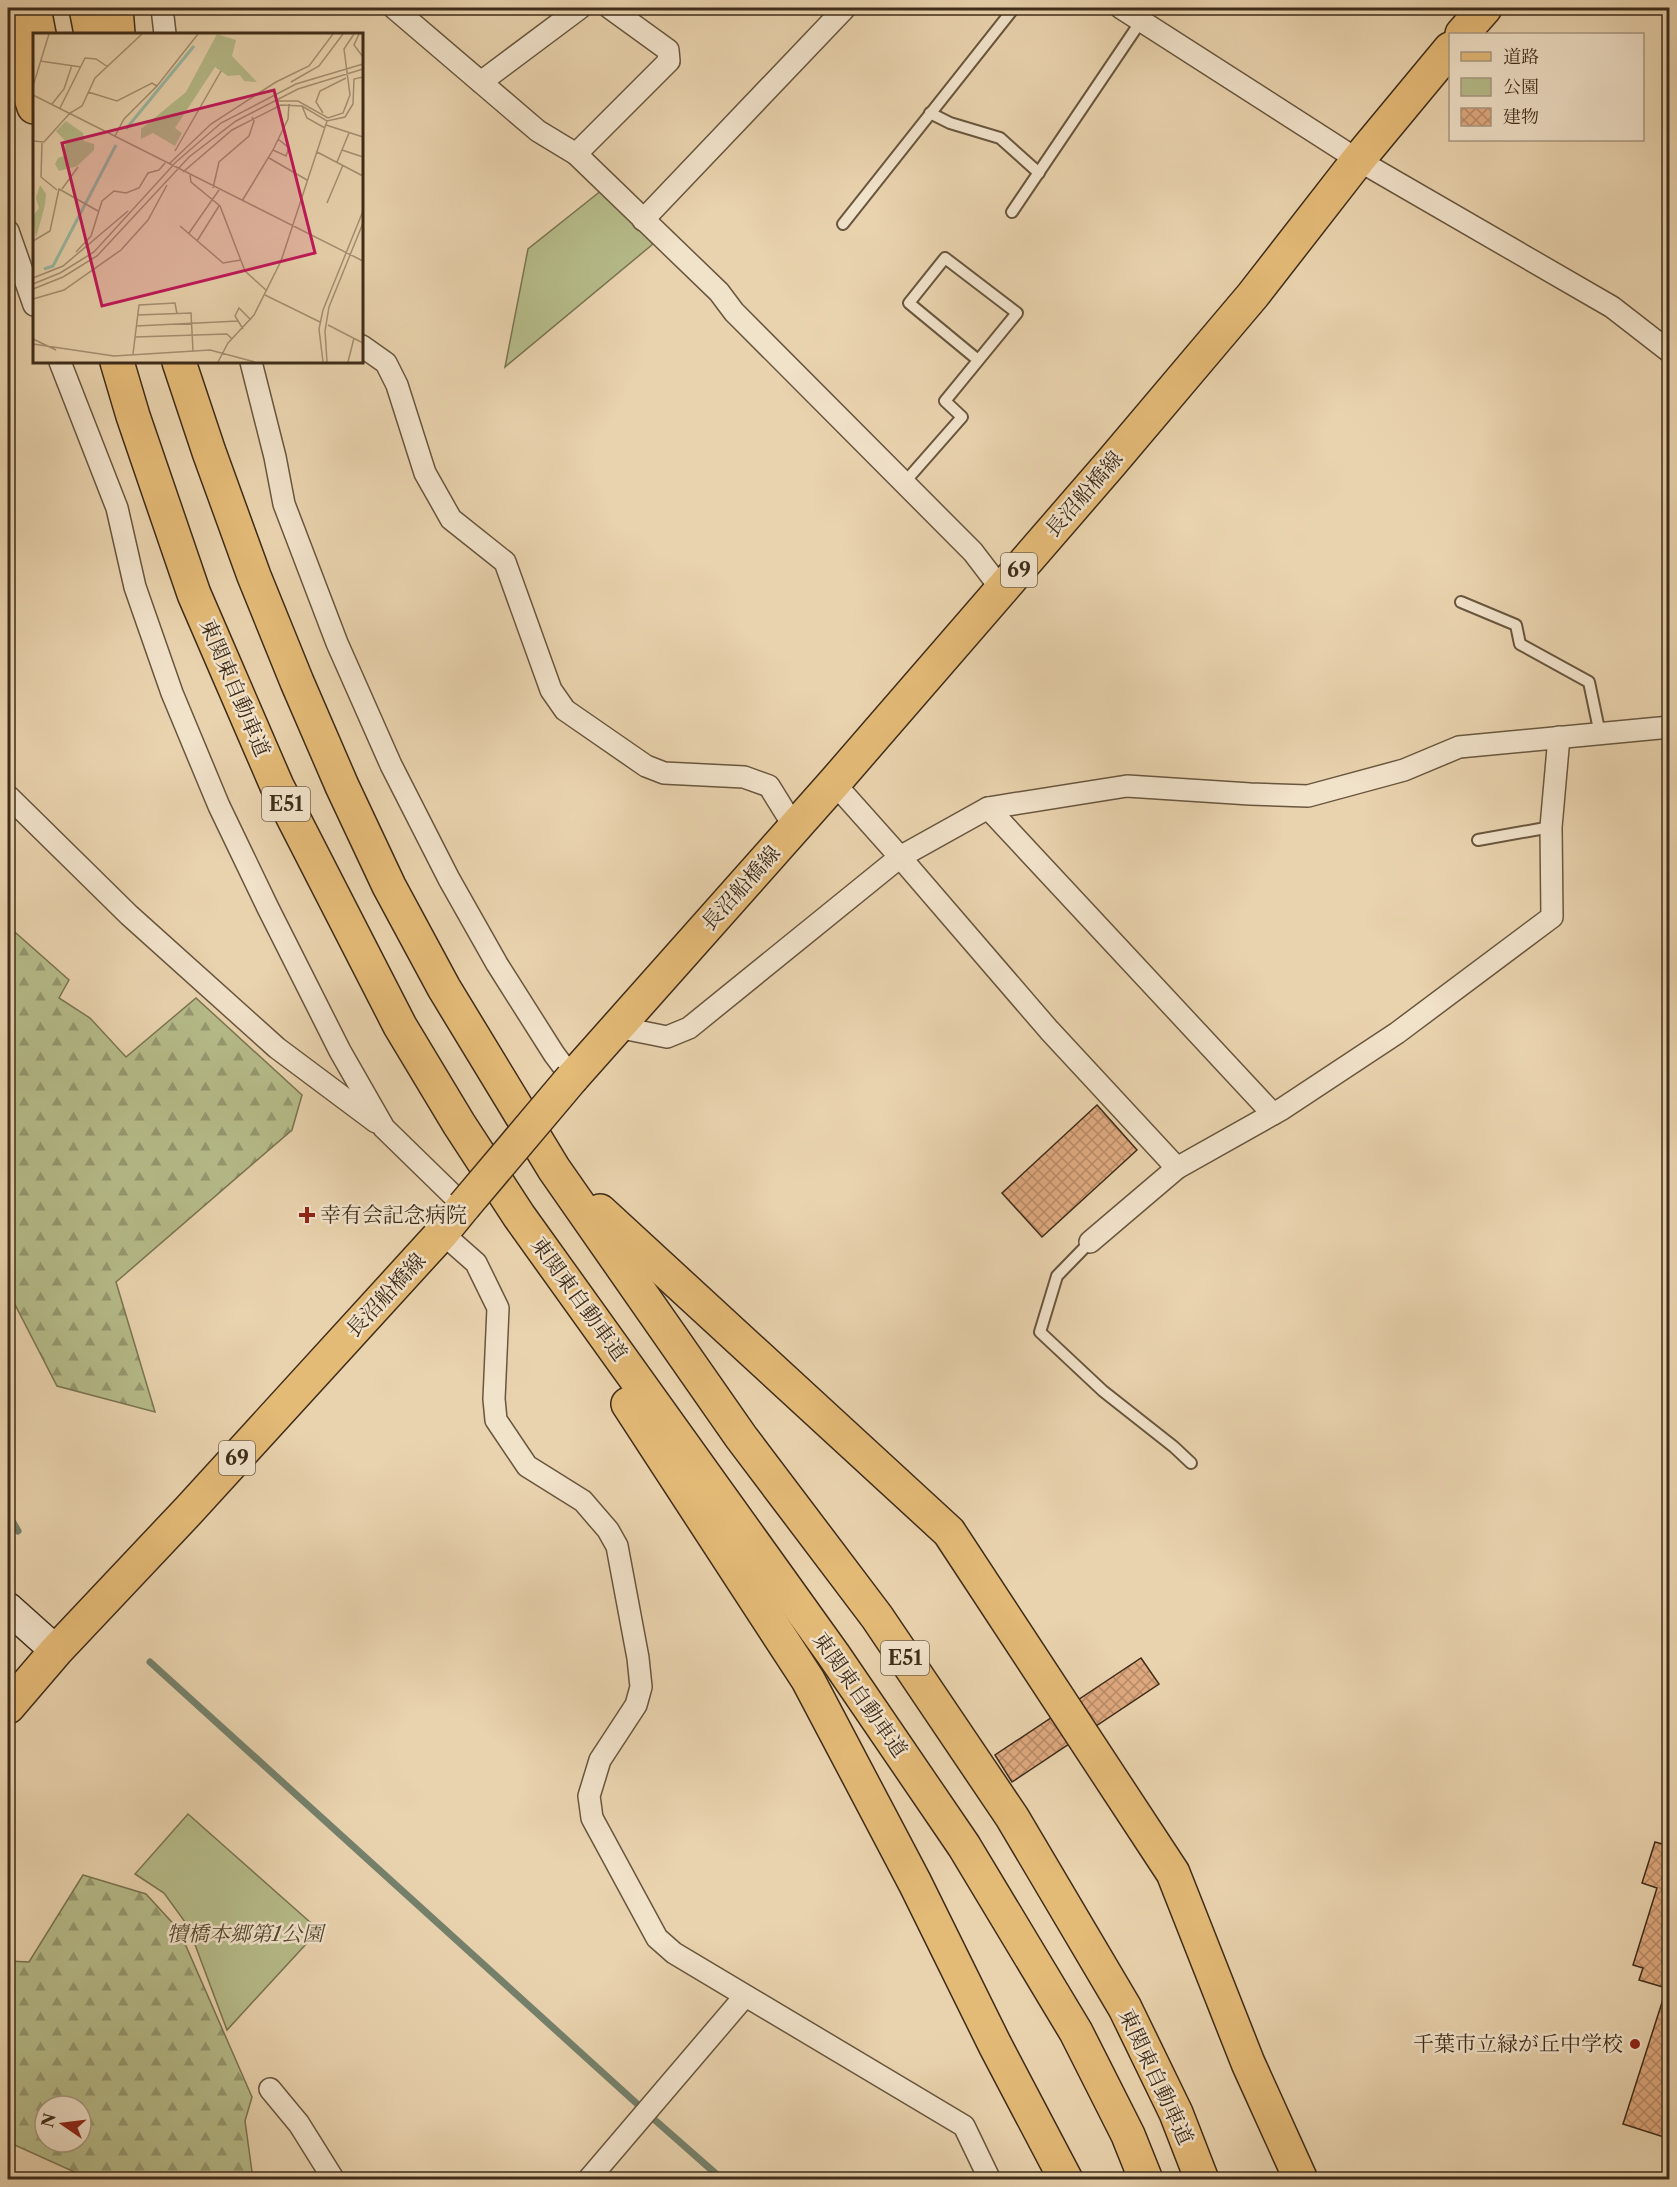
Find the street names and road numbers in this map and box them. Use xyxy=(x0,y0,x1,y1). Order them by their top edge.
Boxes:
street label: 長沼船橋線 xyxy=(1040,446,1127,541)
road number: 69 xyxy=(1001,553,1037,587)
street label: 東関東自動車道 xyxy=(195,615,276,760)
road number: E51 xyxy=(262,787,310,821)
street label: 長沼船橋線 xyxy=(696,840,785,935)
street label: 東関東自動車道 xyxy=(526,1232,633,1366)
street label: 長沼船橋線 xyxy=(341,1248,431,1342)
road number: 69 xyxy=(219,1441,255,1475)
street label: 東関東自動車道 xyxy=(808,1627,913,1762)
road number: E51 xyxy=(881,1641,929,1675)
street label: 東関東自動車道 xyxy=(1114,2005,1199,2149)

